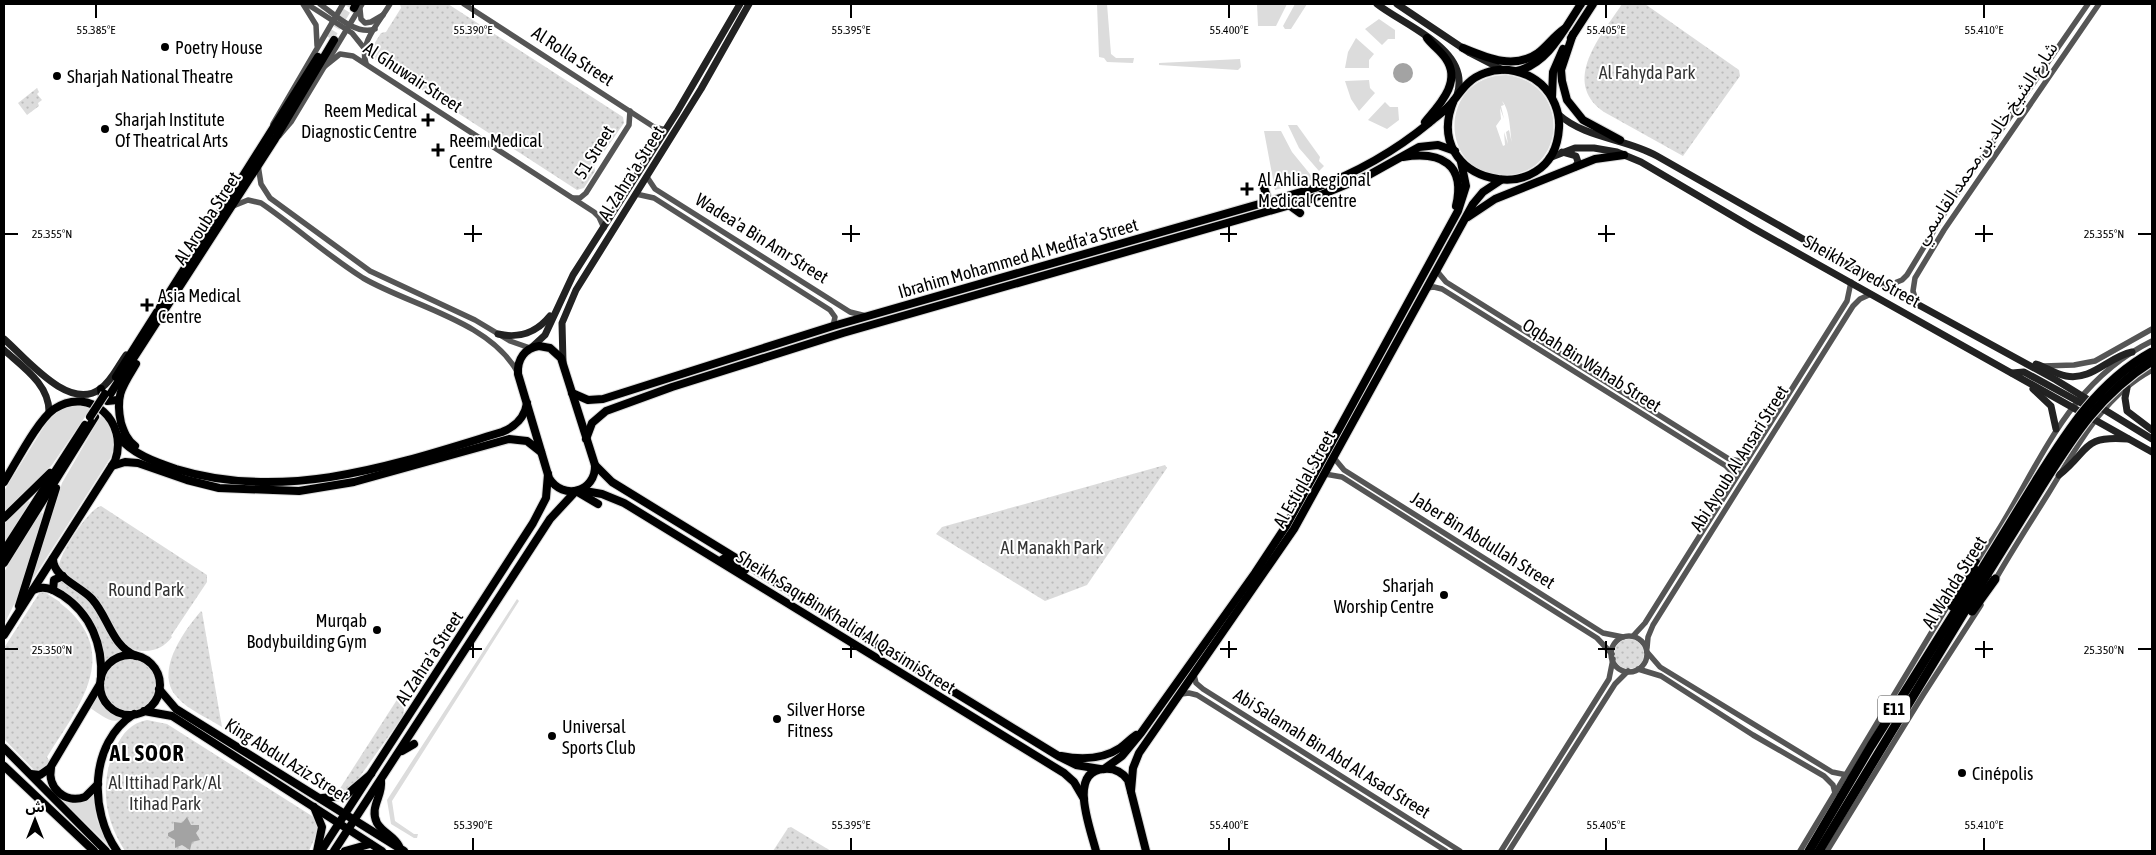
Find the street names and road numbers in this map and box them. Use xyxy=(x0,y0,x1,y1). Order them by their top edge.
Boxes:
street label: Al Rolla Street xyxy=(528,22,618,90)
street label: Al Ghuwair Street xyxy=(360,37,466,117)
street label: شارع الشيخ خالد بن محمد القاسمي xyxy=(1910,38,2065,251)
street label: 51 Street xyxy=(569,121,619,183)
street label: Al Zahra'a Street xyxy=(594,122,668,224)
street label: Al Arouba Street xyxy=(169,168,245,268)
street label: Wadea'a Bin Amr Street xyxy=(692,189,832,287)
street label: Ibrahim Mohammed Al Medfa'a Street xyxy=(896,214,1140,302)
street label: Sheikh Zayed Street xyxy=(1800,230,1924,312)
street label: Oqbah Bin Wahab Street xyxy=(1519,314,1665,416)
street label: Abi Ayoub Al Ansari Street xyxy=(1686,381,1792,535)
street label: Al Estiqlal Street xyxy=(1269,427,1339,531)
street label: Jaber Bin Abdullah Street xyxy=(1407,487,1559,593)
street label: Al Wahda Street xyxy=(1917,532,1991,632)
street label: Sheikh Saqr Bin Khalid Al Qasimi Street xyxy=(733,546,959,698)
street label: Al Zahra'a Street xyxy=(391,607,467,709)
street label: Abi Salamah Bin Abd Al Asad Street xyxy=(1230,684,1434,822)
road number: E11 xyxy=(1878,696,1910,722)
street label: King Abdul Aziz Street xyxy=(221,714,353,806)

